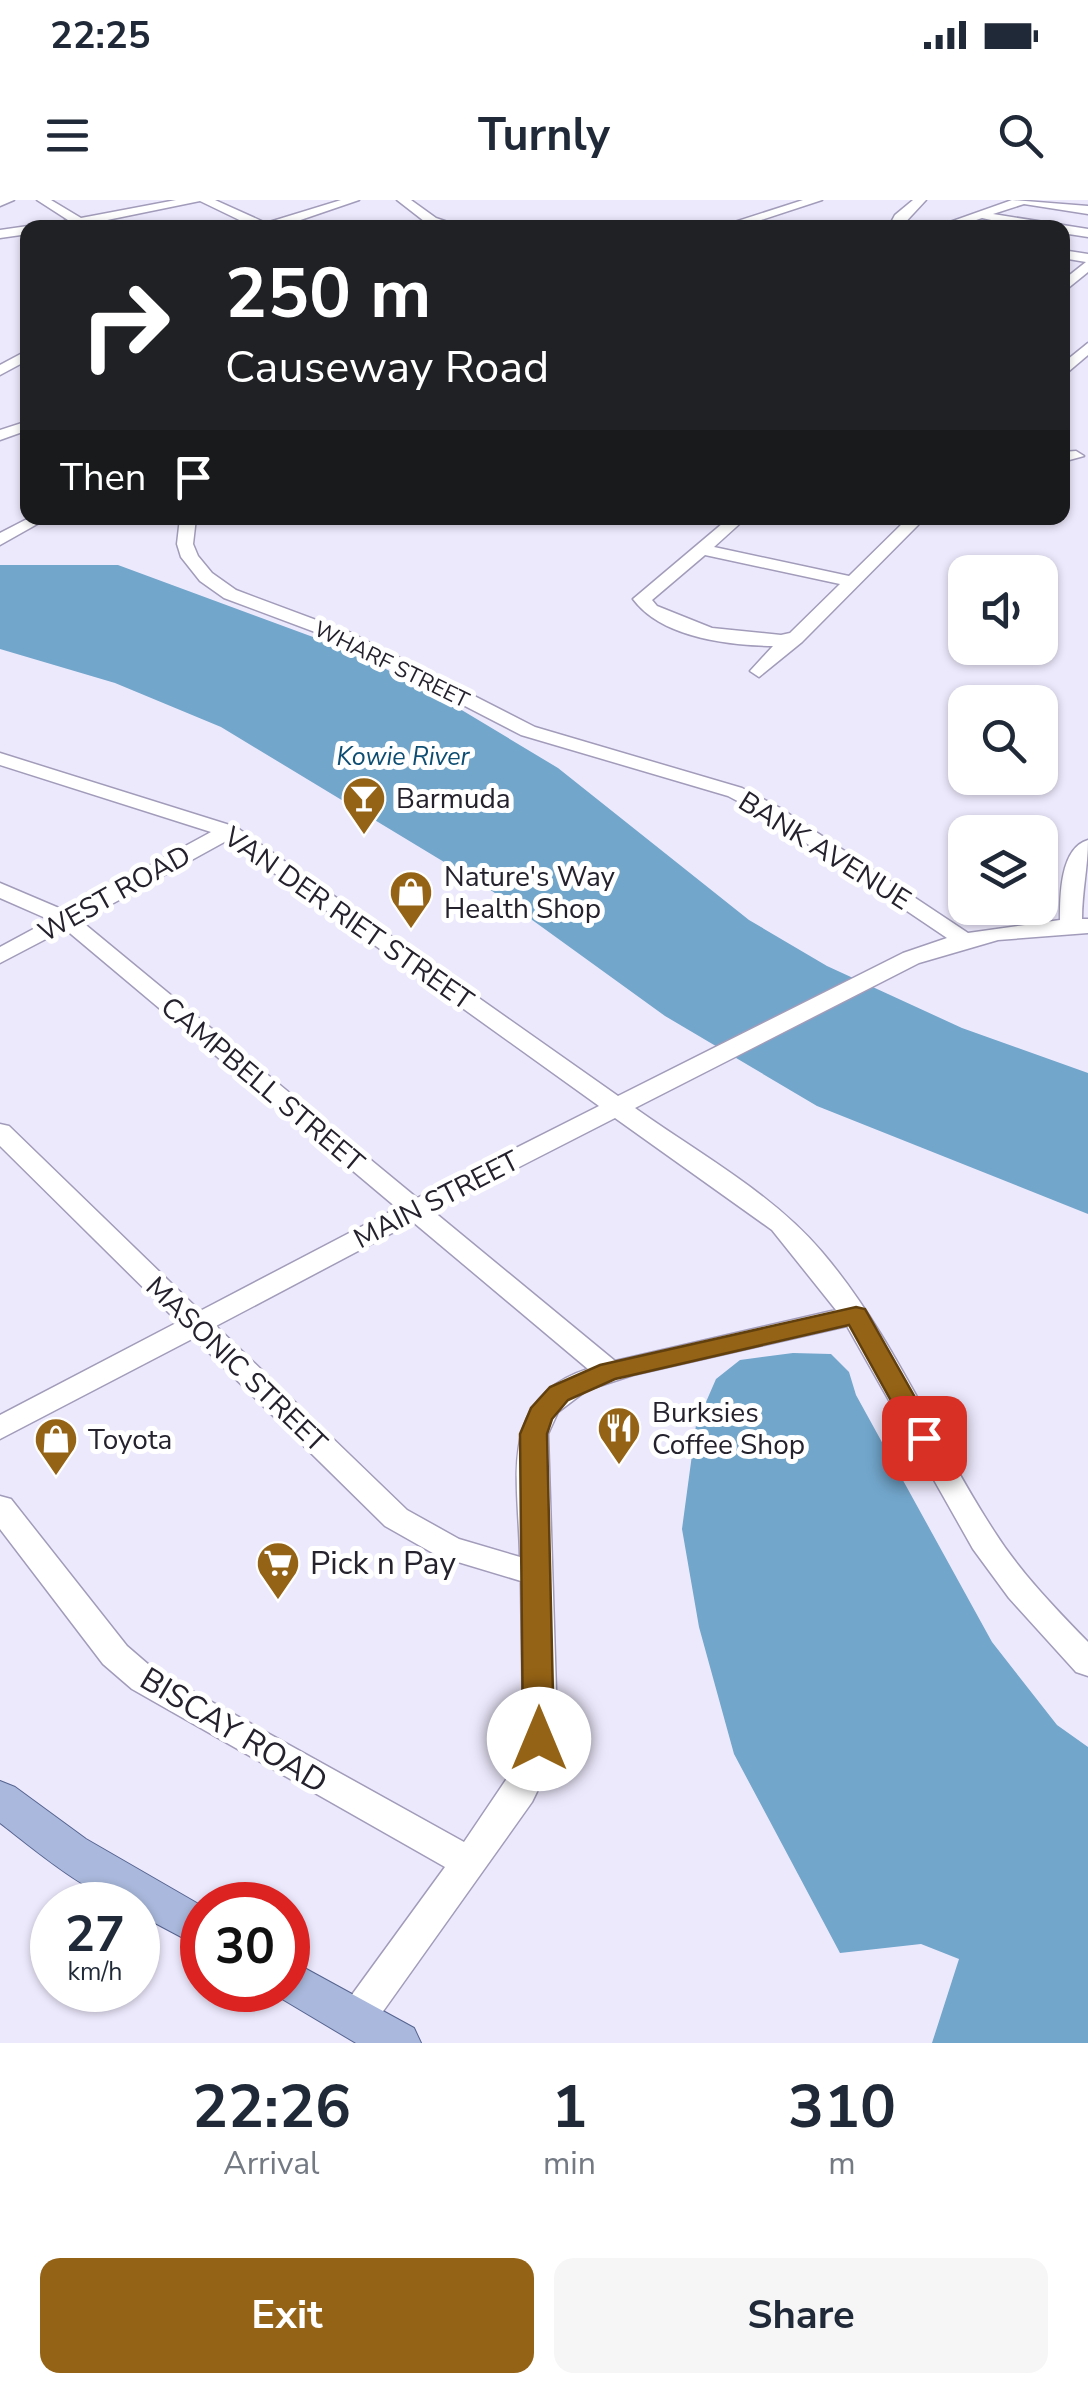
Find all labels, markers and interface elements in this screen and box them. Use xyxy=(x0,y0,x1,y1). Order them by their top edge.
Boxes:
text: 22:25 xyxy=(50,10,151,61)
text: Turnly xyxy=(478,105,610,166)
icon: menu xyxy=(40,108,95,163)
icon: search xyxy=(993,108,1048,163)
text: 250 m xyxy=(225,246,431,342)
icon: right xyxy=(60,260,190,390)
text: Causeway Road xyxy=(225,337,549,398)
icon: arrive xyxy=(166,450,221,505)
text: Then xyxy=(60,452,146,503)
map controls xyxy=(948,555,1058,925)
button: sound xyxy=(948,555,1058,665)
street label: WHARF STREET xyxy=(309,614,475,716)
button: search xyxy=(948,685,1058,795)
water label: Kowie River xyxy=(336,740,471,774)
bar icon: Barmuda xyxy=(341,775,387,836)
place label: Barmuda xyxy=(396,780,511,818)
street label: BANK AVENUE xyxy=(731,783,918,919)
button: layers xyxy=(948,815,1058,925)
street label: VAN DER RIET STREET xyxy=(215,818,481,1020)
street label: WEST ROAD xyxy=(32,836,197,951)
place label: Nature's Way Health Shop xyxy=(444,858,616,928)
shop icon: Nature's Way Health Shop xyxy=(388,869,434,930)
street label: CAMPBELL STREET xyxy=(153,988,372,1181)
street label: MAIN STREET xyxy=(347,1142,526,1258)
street label: MASONIC STREET xyxy=(137,1268,335,1461)
place label: Burksies Coffee Shop xyxy=(652,1394,805,1464)
pin xyxy=(882,1396,967,1481)
restaurant icon: Burksies Coffee Shop xyxy=(596,1405,642,1466)
icon: arrive xyxy=(897,1411,952,1466)
shop icon: Toyota xyxy=(33,1416,79,1477)
place label: Toyota xyxy=(88,1421,172,1459)
supermarket icon: Pick n Pay xyxy=(255,1540,301,1601)
place label: Pick n Pay xyxy=(310,1542,456,1585)
street label: BISCAY ROAD xyxy=(132,1658,335,1803)
position arrow xyxy=(487,1687,591,1791)
speed limit sign: 30 xyxy=(180,1882,310,2012)
text: 27 xyxy=(65,1900,125,1969)
text: km/h xyxy=(67,1955,123,1989)
text: 22:26 xyxy=(192,2066,351,2148)
text: 1 xyxy=(551,2066,587,2148)
text: 310 xyxy=(788,2066,896,2148)
text: Arrival xyxy=(223,2142,320,2185)
text: min xyxy=(543,2142,596,2185)
text: m xyxy=(828,2142,856,2185)
button: Exit xyxy=(40,2258,534,2373)
button: Share xyxy=(554,2258,1048,2373)

